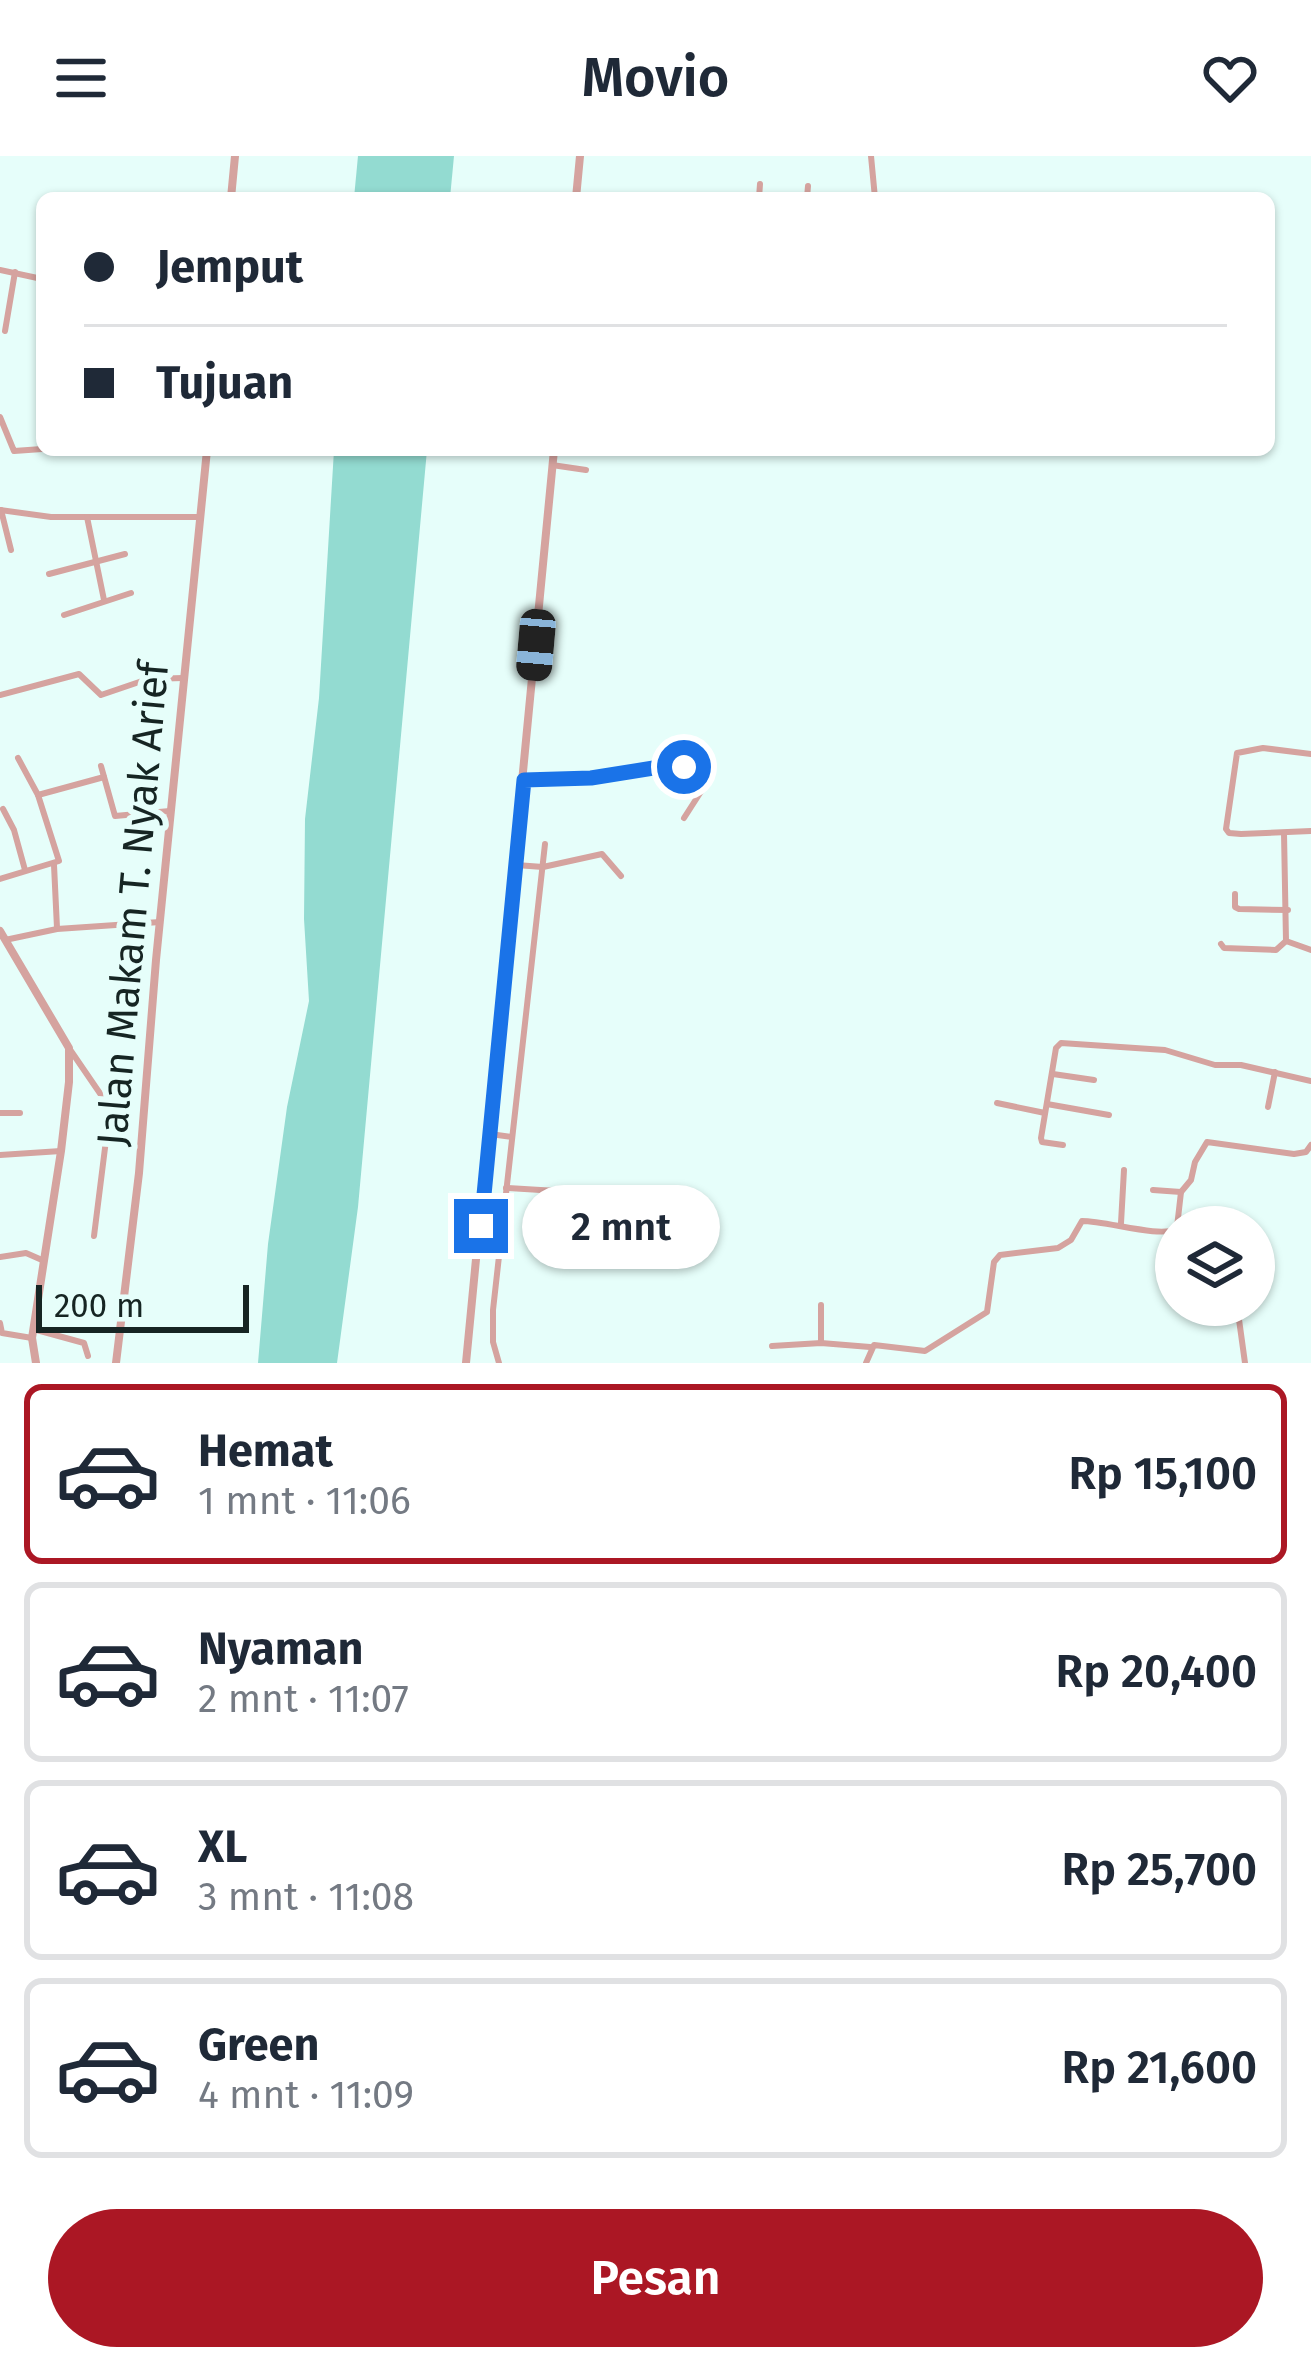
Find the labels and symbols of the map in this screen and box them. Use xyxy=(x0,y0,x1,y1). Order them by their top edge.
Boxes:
car xyxy=(515,608,557,682)
street label: Jalan Makam T. Nyak Arief xyxy=(87,657,179,1148)
route start xyxy=(657,740,711,794)
callout: 2 mnt xyxy=(523,1184,721,1268)
route end xyxy=(454,1199,508,1253)
scale bar xyxy=(36,1279,249,1332)

